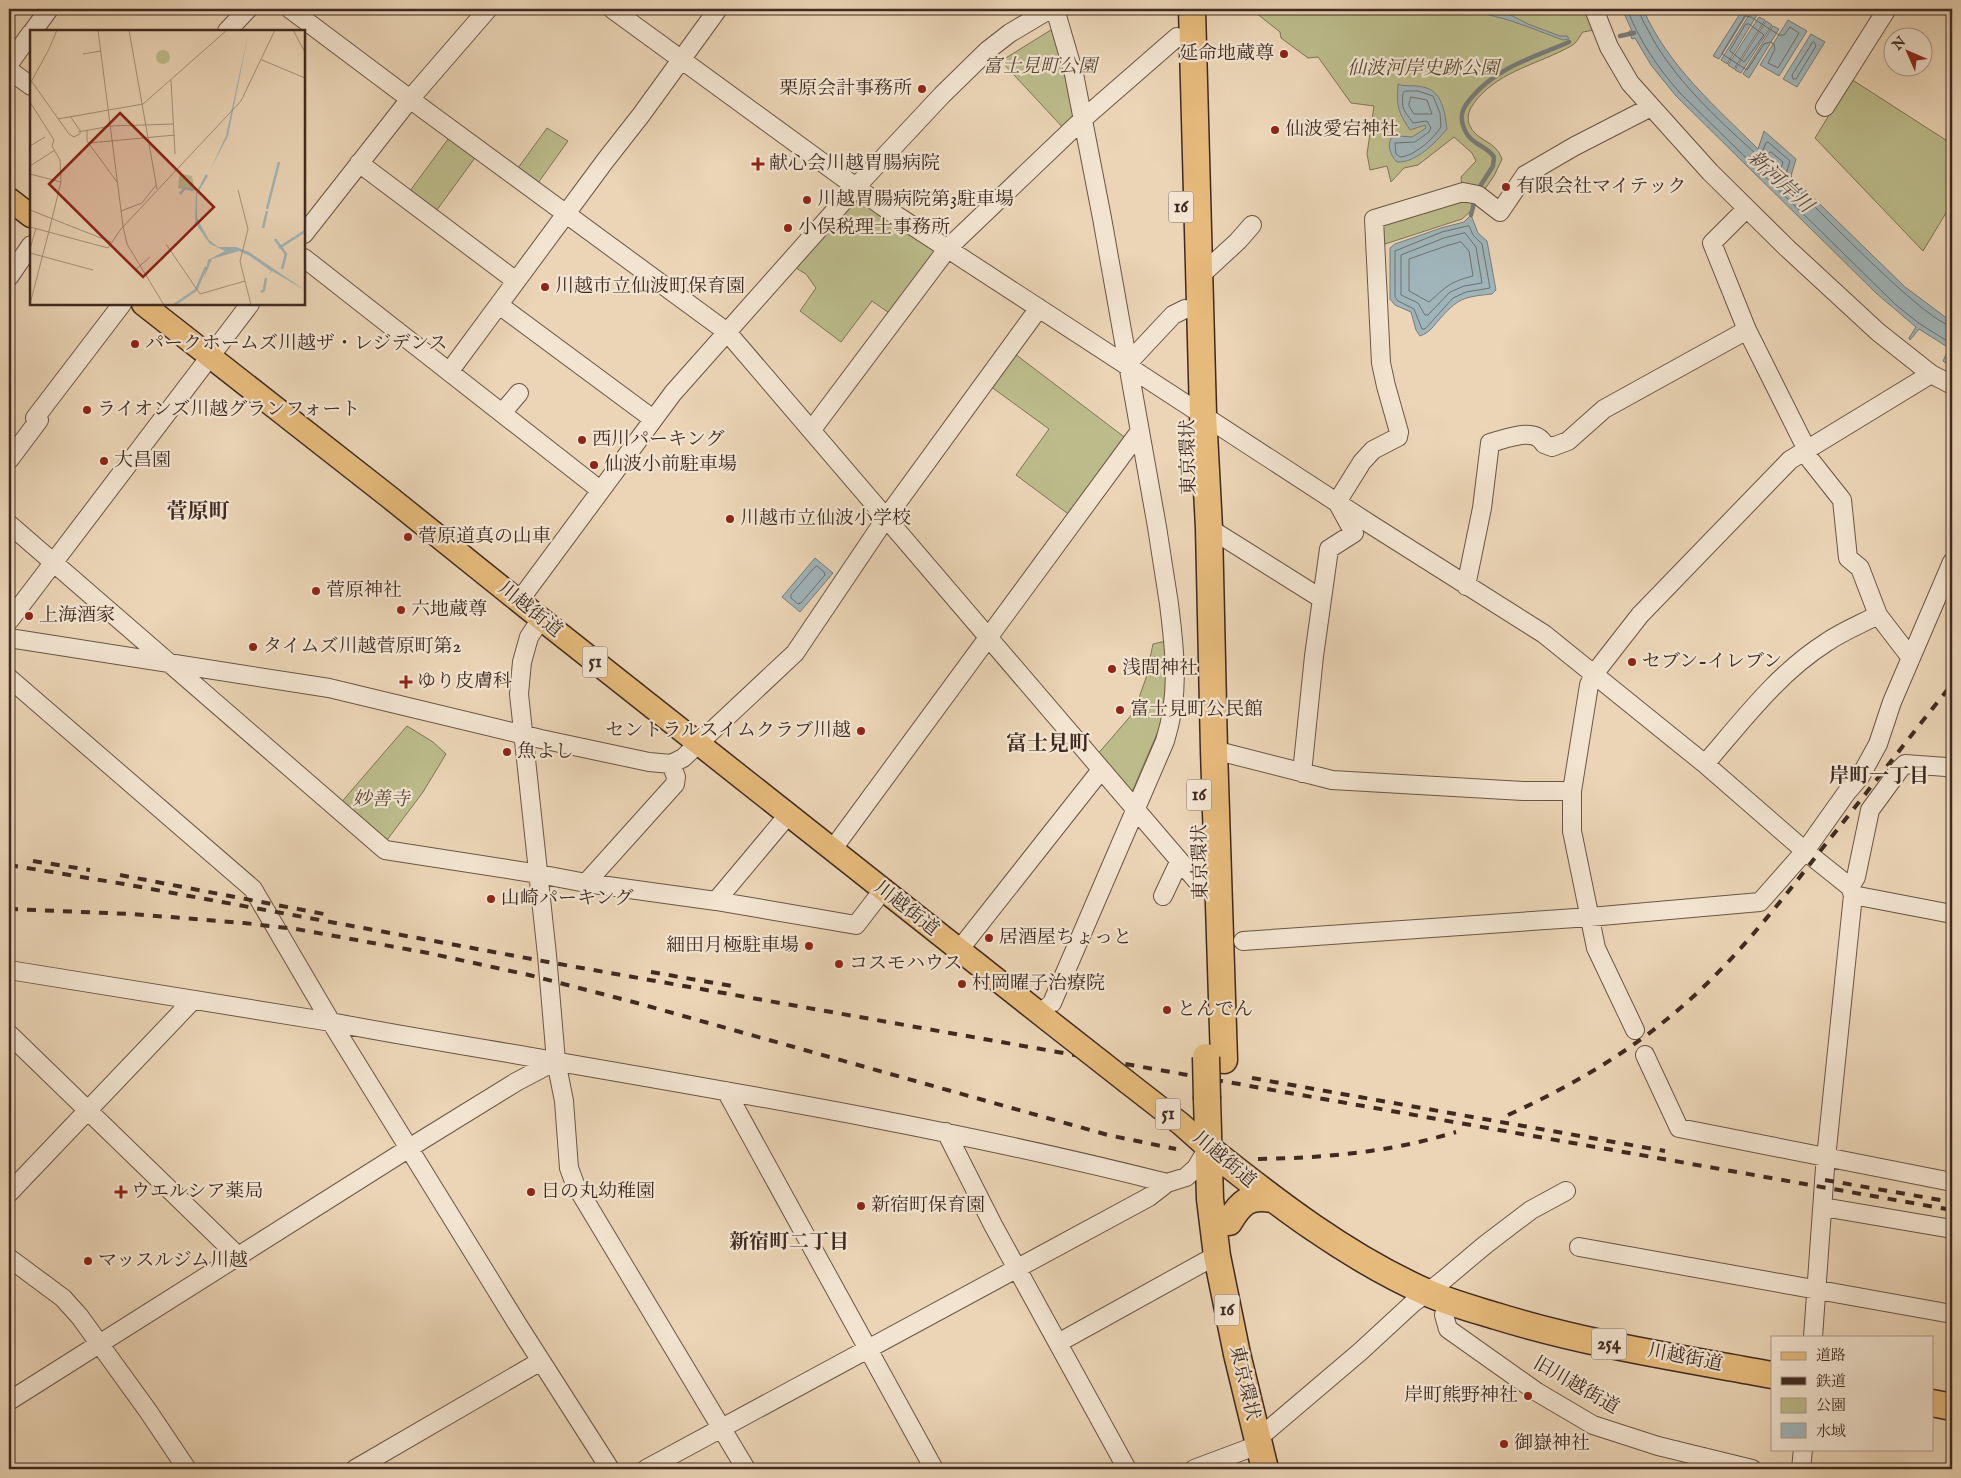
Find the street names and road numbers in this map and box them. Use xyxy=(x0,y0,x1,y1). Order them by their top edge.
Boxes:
road number: 16 xyxy=(1168,192,1194,222)
street label: 東京環状 xyxy=(1176,419,1202,495)
street label: 川越街道 xyxy=(493,577,567,643)
road number: 51 xyxy=(582,646,608,678)
road number: 16 xyxy=(1186,780,1212,810)
street label: 東京環状 xyxy=(1188,824,1214,900)
street label: 川越街道 xyxy=(869,876,943,942)
road number: 51 xyxy=(1156,1098,1180,1130)
street label: 川越街道 xyxy=(1187,1126,1261,1194)
road number: 16 xyxy=(1214,1294,1240,1326)
road number: 254 xyxy=(1592,1328,1626,1360)
street label: 川越街道 xyxy=(1645,1339,1725,1377)
street label: 東京環状 xyxy=(1224,1343,1264,1423)
street label: 旧川越街道 xyxy=(1529,1352,1623,1420)

